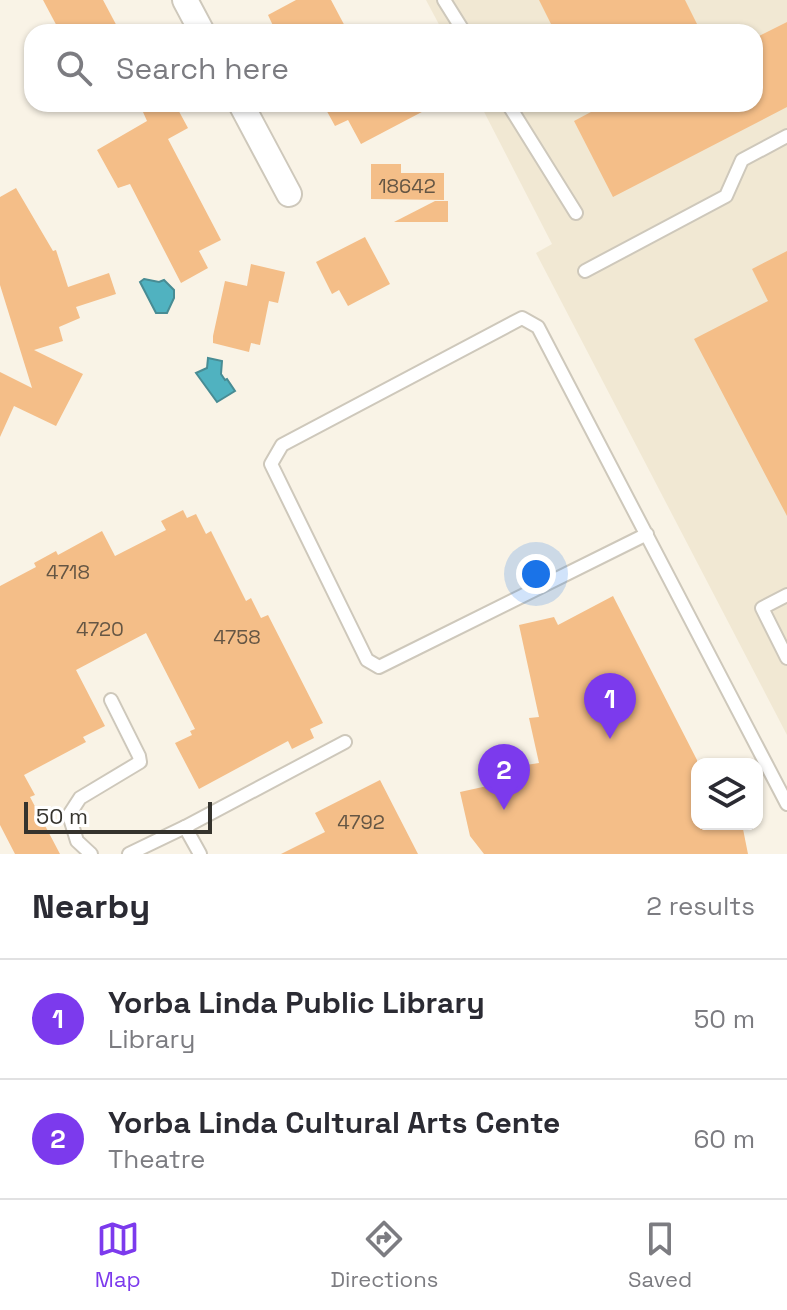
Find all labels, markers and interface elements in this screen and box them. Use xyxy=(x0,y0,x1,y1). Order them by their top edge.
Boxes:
search box xyxy=(24,24,763,112)
icon: search xyxy=(52,46,96,90)
text: Search here xyxy=(116,49,289,88)
house number: 18642 xyxy=(378,173,436,199)
your location xyxy=(516,554,556,594)
house number: 4718 xyxy=(46,559,90,585)
house number: 4720 xyxy=(76,616,124,642)
house number: 4758 xyxy=(213,624,261,650)
pin: 1 xyxy=(584,673,636,739)
pin: 2 xyxy=(478,744,530,810)
map controls xyxy=(691,758,763,830)
button: layers xyxy=(691,758,763,830)
scale bar xyxy=(24,798,212,834)
text: 50 m xyxy=(36,802,88,830)
house number: 4792 xyxy=(337,809,385,835)
text: Nearby xyxy=(32,885,150,928)
text: 2 results xyxy=(646,889,755,923)
text: Yorba Linda Public Library xyxy=(108,983,485,1022)
text: 1 xyxy=(52,1002,64,1036)
text: 50 m xyxy=(694,1002,755,1036)
text: Library xyxy=(108,1022,195,1056)
text: Yorba Linda Cultural Arts Cente xyxy=(108,1103,560,1142)
text: 2 xyxy=(50,1122,66,1156)
text: 60 m xyxy=(693,1122,755,1156)
text: Theatre xyxy=(108,1142,205,1176)
tab: Map xyxy=(95,1217,141,1293)
tab: Directions xyxy=(330,1217,438,1293)
tab: Saved xyxy=(628,1217,692,1293)

